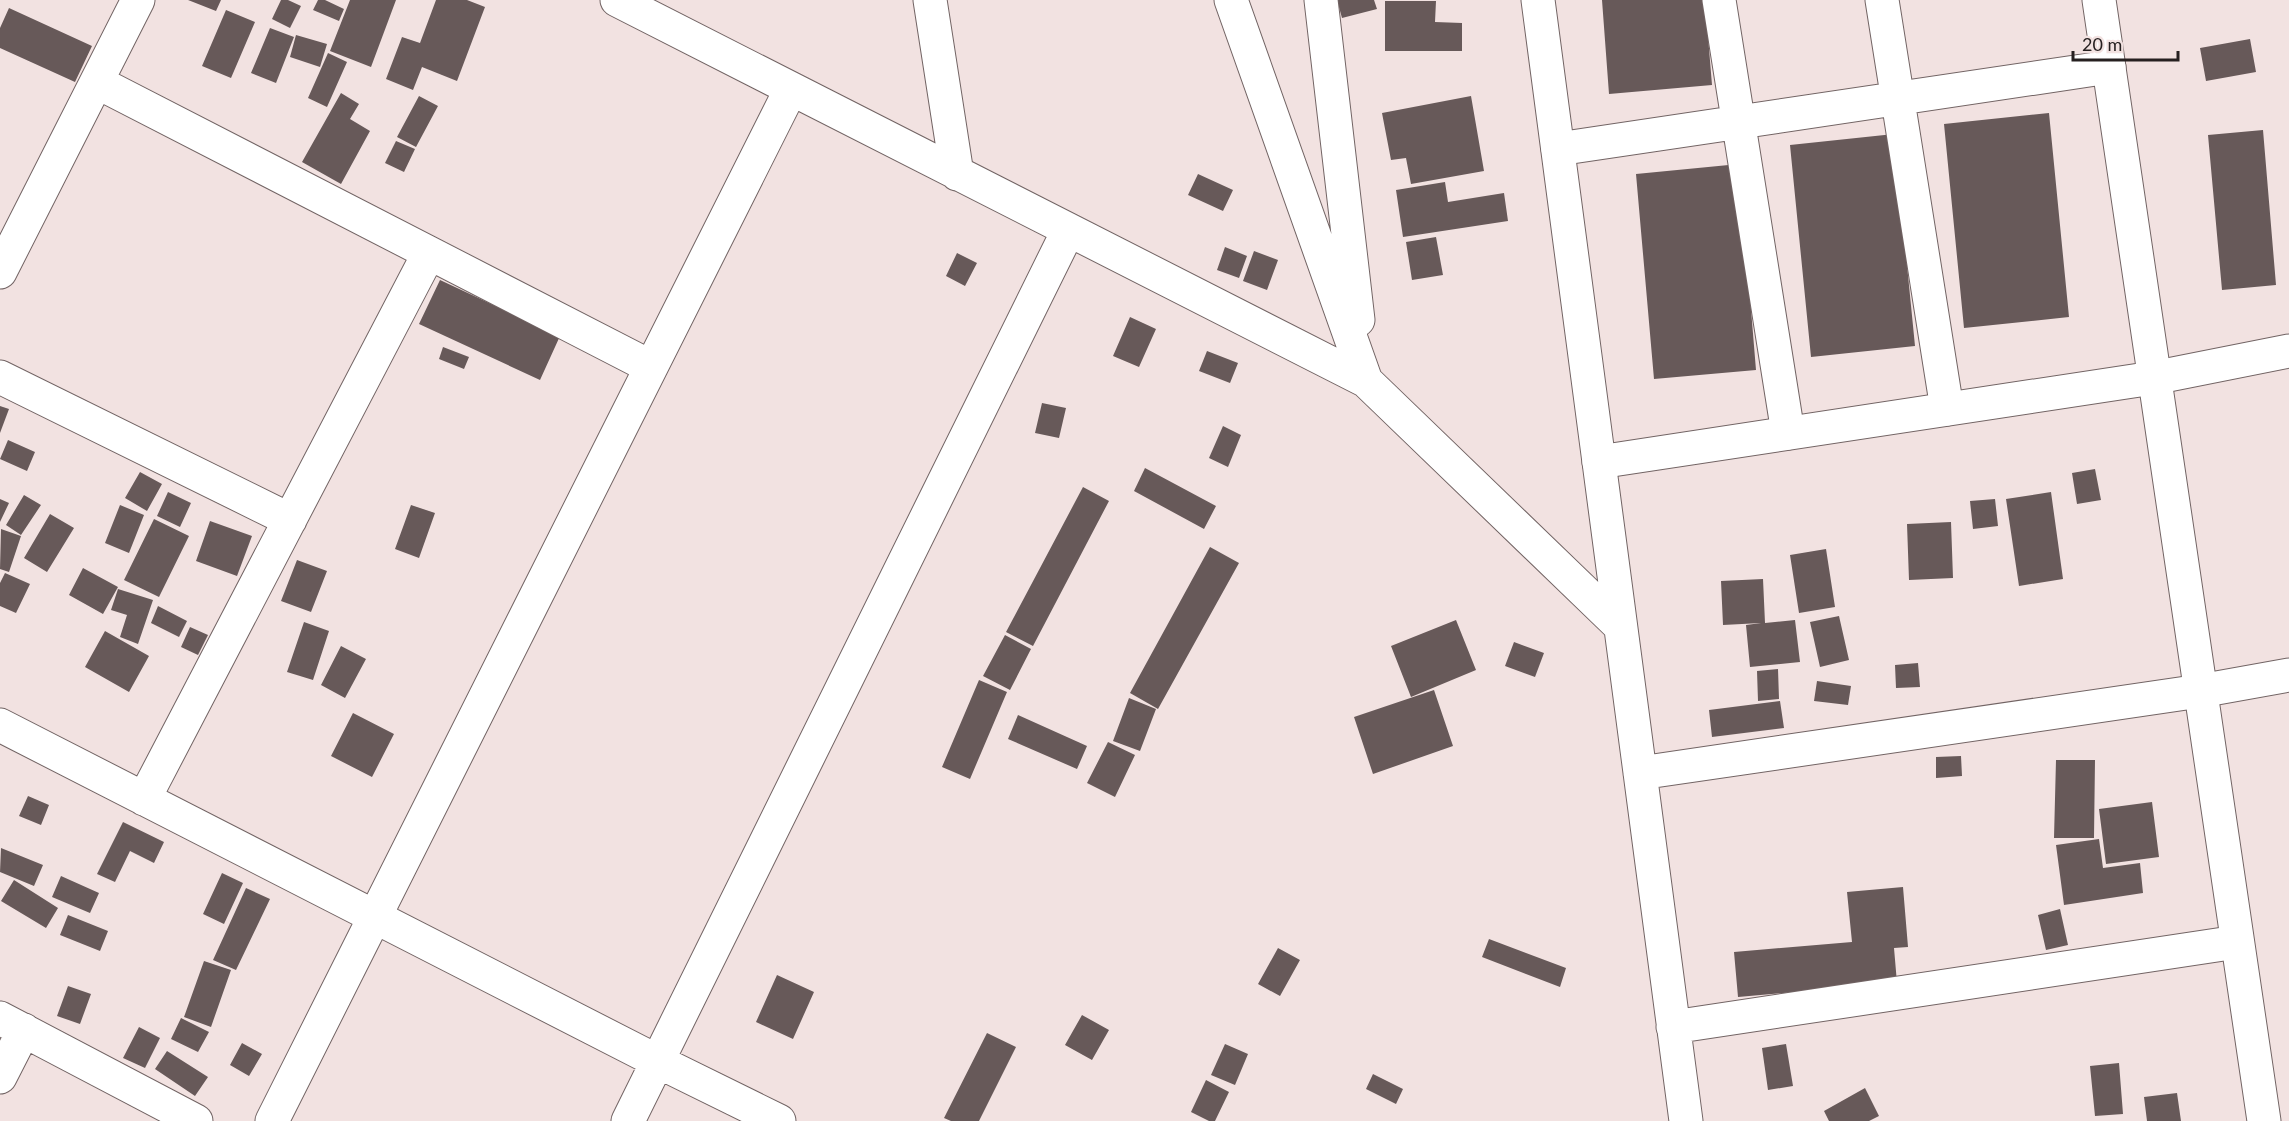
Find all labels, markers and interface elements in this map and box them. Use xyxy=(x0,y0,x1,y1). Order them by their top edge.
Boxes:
scale bar xyxy=(2073,24,2178,62)
text: 20 m xyxy=(2082,33,2122,55)

